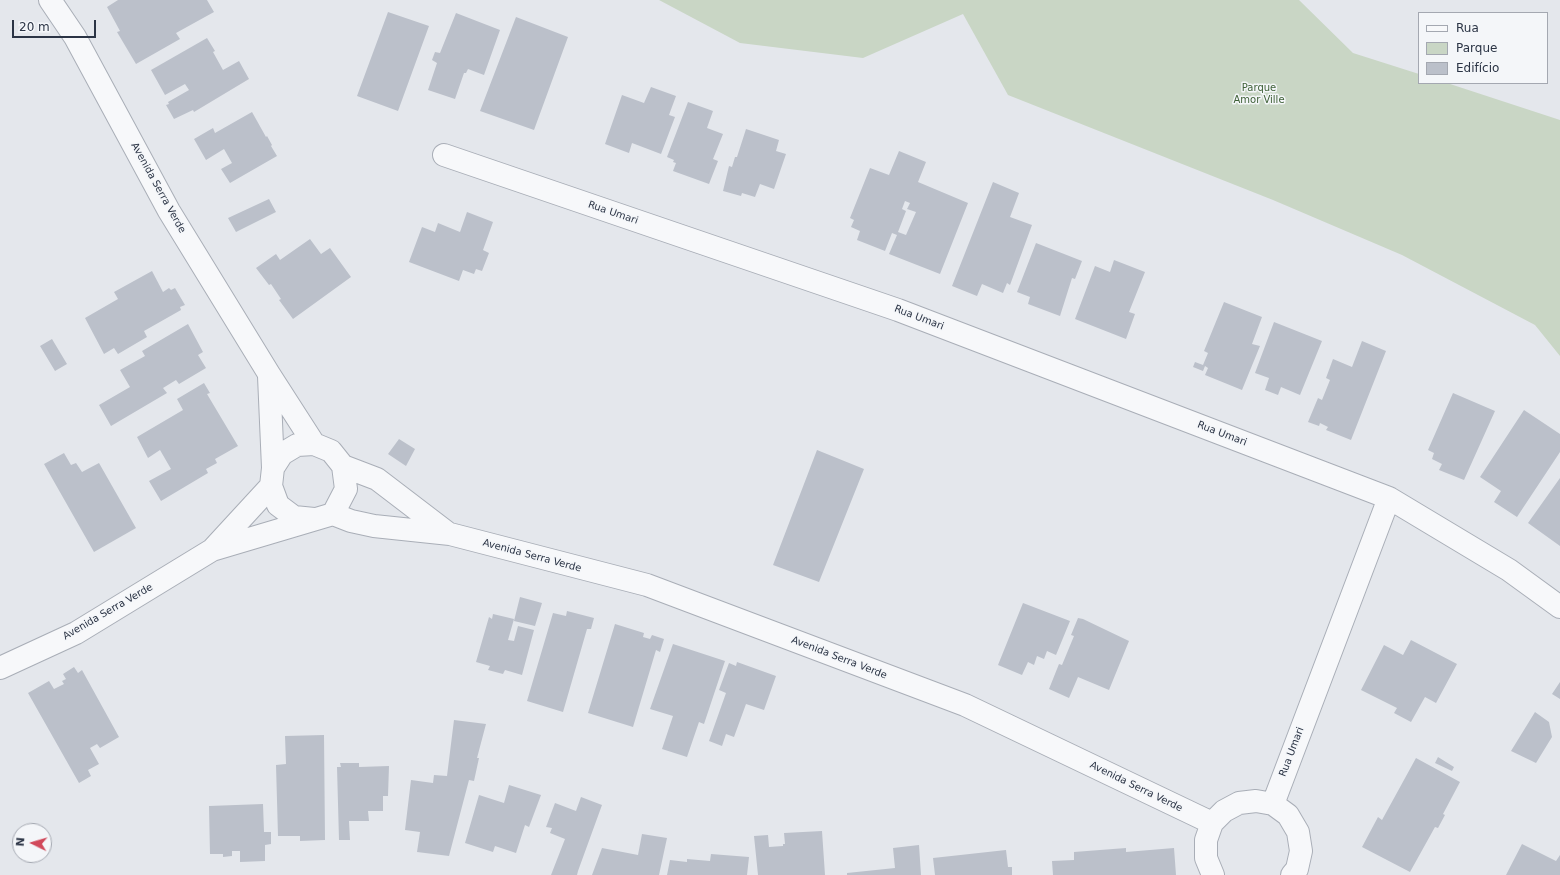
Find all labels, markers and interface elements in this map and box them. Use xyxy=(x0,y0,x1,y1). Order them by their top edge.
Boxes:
scale bar xyxy=(14,12,98,38)
legend xyxy=(1418,12,1548,84)
text: 20 m xyxy=(19,20,50,34)
text: Rua xyxy=(1456,21,1479,35)
text: Parque xyxy=(1456,41,1497,55)
text: Edifício xyxy=(1456,61,1499,75)
park label: Parque Amor Ville xyxy=(1233,82,1285,106)
street label: Avenida Serra Verde xyxy=(128,141,188,235)
street label: Rua Umari xyxy=(586,199,640,227)
street label: Rua Umari xyxy=(892,303,946,333)
street label: Rua Umari xyxy=(1195,419,1249,449)
street label: Avenida Serra Verde xyxy=(481,537,583,575)
street label: Avenida Serra Verde xyxy=(61,581,155,643)
street label: Avenida Serra Verde xyxy=(789,634,889,682)
street label: Rua Umari xyxy=(1277,725,1307,779)
street label: Avenida Serra Verde xyxy=(1088,759,1184,815)
north arrow xyxy=(12,823,52,863)
text: N xyxy=(14,837,27,847)

